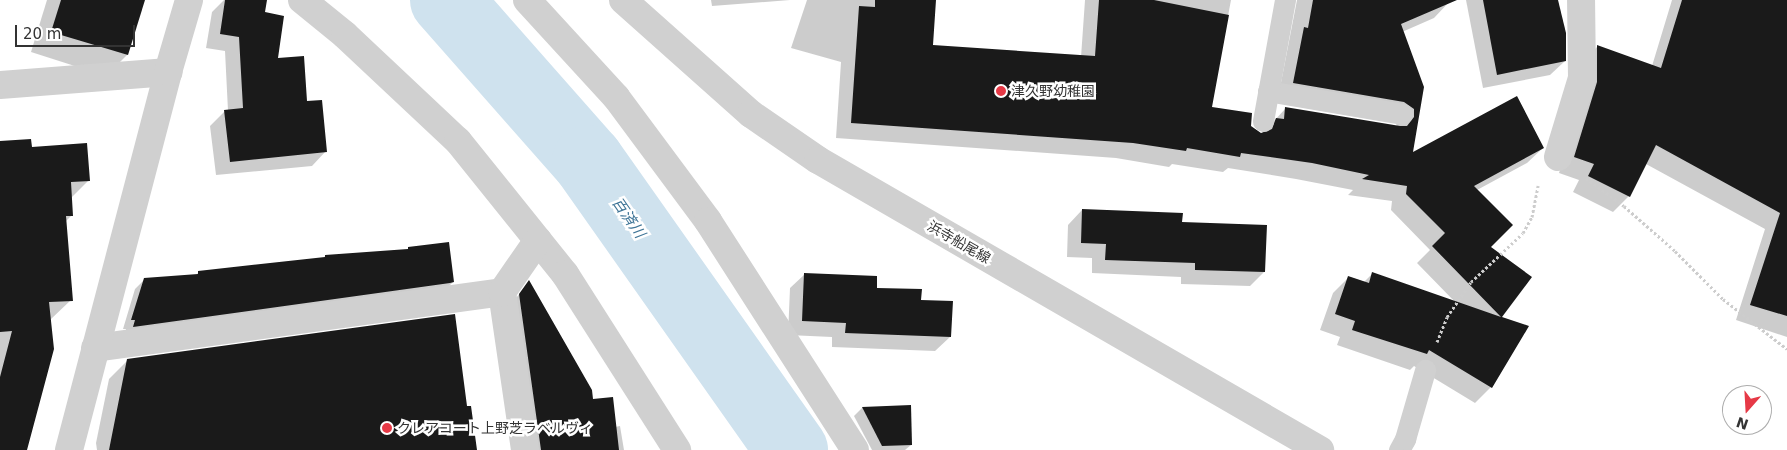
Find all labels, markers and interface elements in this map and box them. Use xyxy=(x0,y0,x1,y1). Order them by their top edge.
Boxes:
scale bar xyxy=(18,15,138,47)
text: 20 m xyxy=(23,25,61,43)
place label: 津久野幼稚園 xyxy=(1011,83,1095,99)
marker: 津久野幼稚園 xyxy=(995,85,1007,97)
water label: 百済川 xyxy=(608,194,648,242)
street label: 浜寺船尾線 xyxy=(924,217,994,267)
north arrow xyxy=(1722,385,1772,435)
text: N xyxy=(1734,414,1751,433)
place label: クレアコート上野芝ラベルヴィ xyxy=(397,420,593,436)
marker: クレアコート上野芝ラベルヴィ xyxy=(381,422,393,434)

